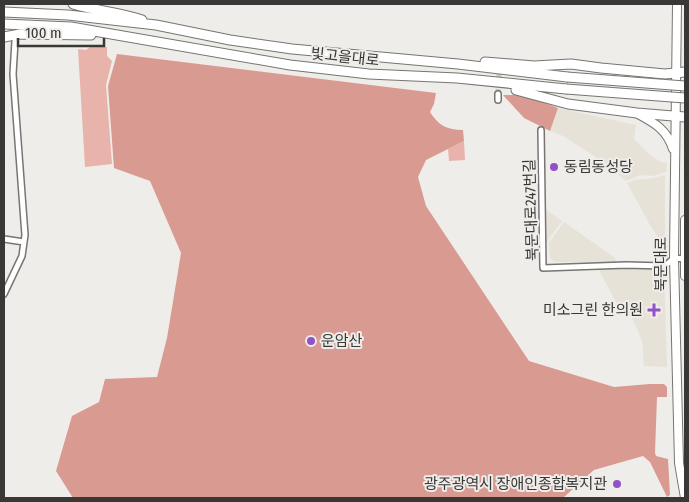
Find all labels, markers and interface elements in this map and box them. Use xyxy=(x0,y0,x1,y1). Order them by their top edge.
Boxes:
scale bar xyxy=(18,15,104,47)
text: 100 m xyxy=(25,24,62,42)
street label: 빛고을대로 xyxy=(310,44,380,70)
place label: 동림동성당 xyxy=(564,158,633,176)
street label: 북문대로247번길 xyxy=(520,159,542,261)
marker: 동림동성당 xyxy=(548,161,560,173)
street label: 북문대로 xyxy=(652,236,670,292)
place label: 미소그린 한의원 xyxy=(543,301,643,319)
marker: 미소그린 한의원 xyxy=(647,303,661,317)
place label: 운암산 xyxy=(321,332,363,350)
marker: 운암산 xyxy=(305,335,317,347)
place label: 광주광역시 장애인종합복지관 xyxy=(424,475,607,493)
marker: 광주광역시 장애인종합복지관 xyxy=(611,478,623,490)

